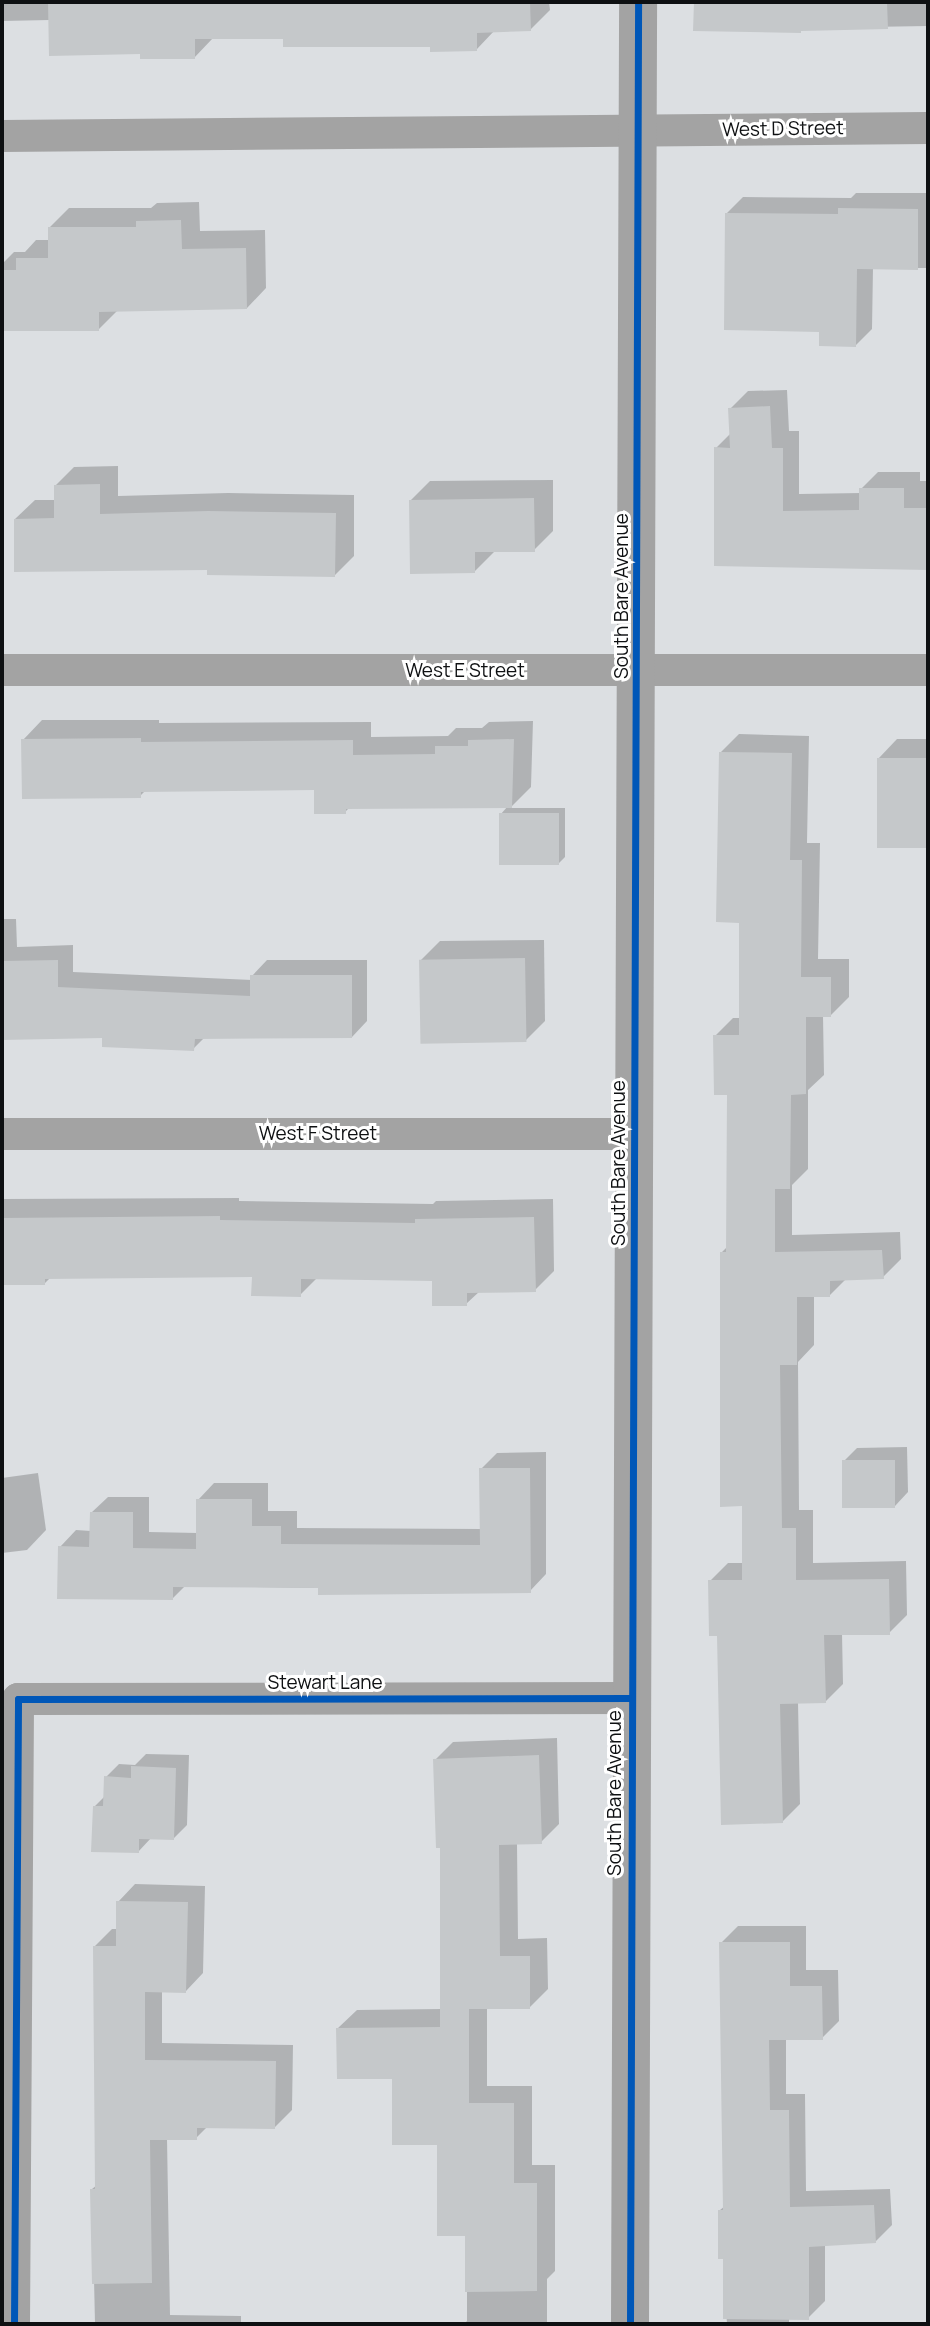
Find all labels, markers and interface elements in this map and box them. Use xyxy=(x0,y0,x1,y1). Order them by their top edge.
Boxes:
street label: West D Street xyxy=(722,117,844,141)
street label: South Bare Avenue xyxy=(611,513,633,679)
street label: West E Street xyxy=(405,660,525,682)
street label: South Bare Avenue xyxy=(608,1080,630,1246)
street label: West F Street xyxy=(259,1123,377,1145)
street label: Stewart Lane xyxy=(267,1672,383,1694)
street label: South Bare Avenue xyxy=(604,1710,626,1876)

